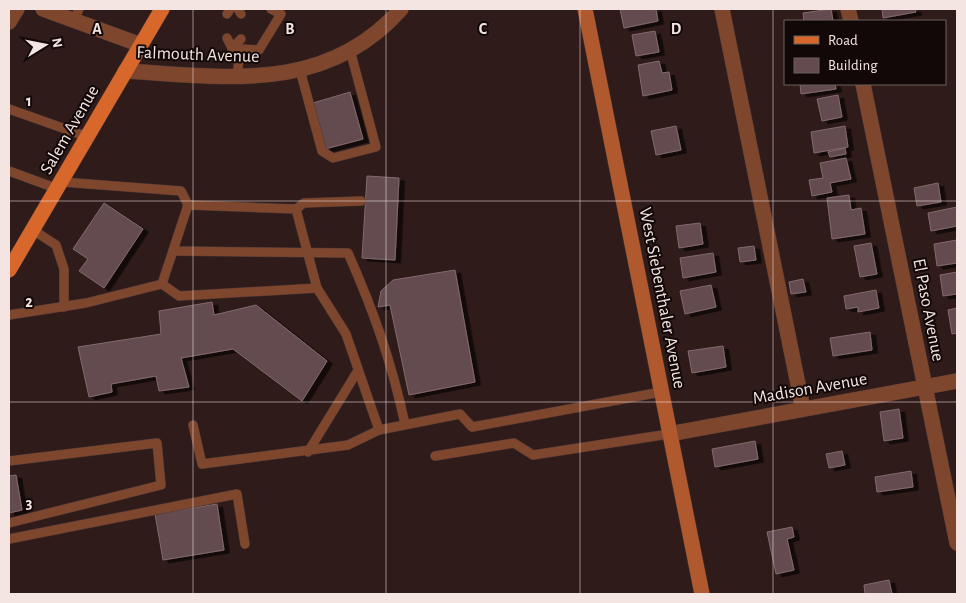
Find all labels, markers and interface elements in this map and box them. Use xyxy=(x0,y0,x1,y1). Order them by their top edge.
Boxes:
north arrow xyxy=(20,20,70,70)
legend xyxy=(784,20,946,85)
text: A xyxy=(92,21,102,37)
text: B xyxy=(285,21,295,37)
text: C xyxy=(479,21,488,37)
text: D xyxy=(671,21,682,37)
text: Road xyxy=(828,33,858,48)
text: N xyxy=(49,37,65,49)
street label: Falmouth Avenue xyxy=(136,44,260,66)
text: Building xyxy=(828,58,878,73)
street label: Salem Avenue xyxy=(37,83,103,177)
text: 1 xyxy=(26,93,32,109)
street label: West Siebenthaler Avenue xyxy=(636,206,688,390)
street label: El Paso Avenue xyxy=(909,257,947,363)
text: 2 xyxy=(25,294,33,310)
street label: Madison Avenue xyxy=(751,370,869,408)
text: 3 xyxy=(26,495,33,511)

